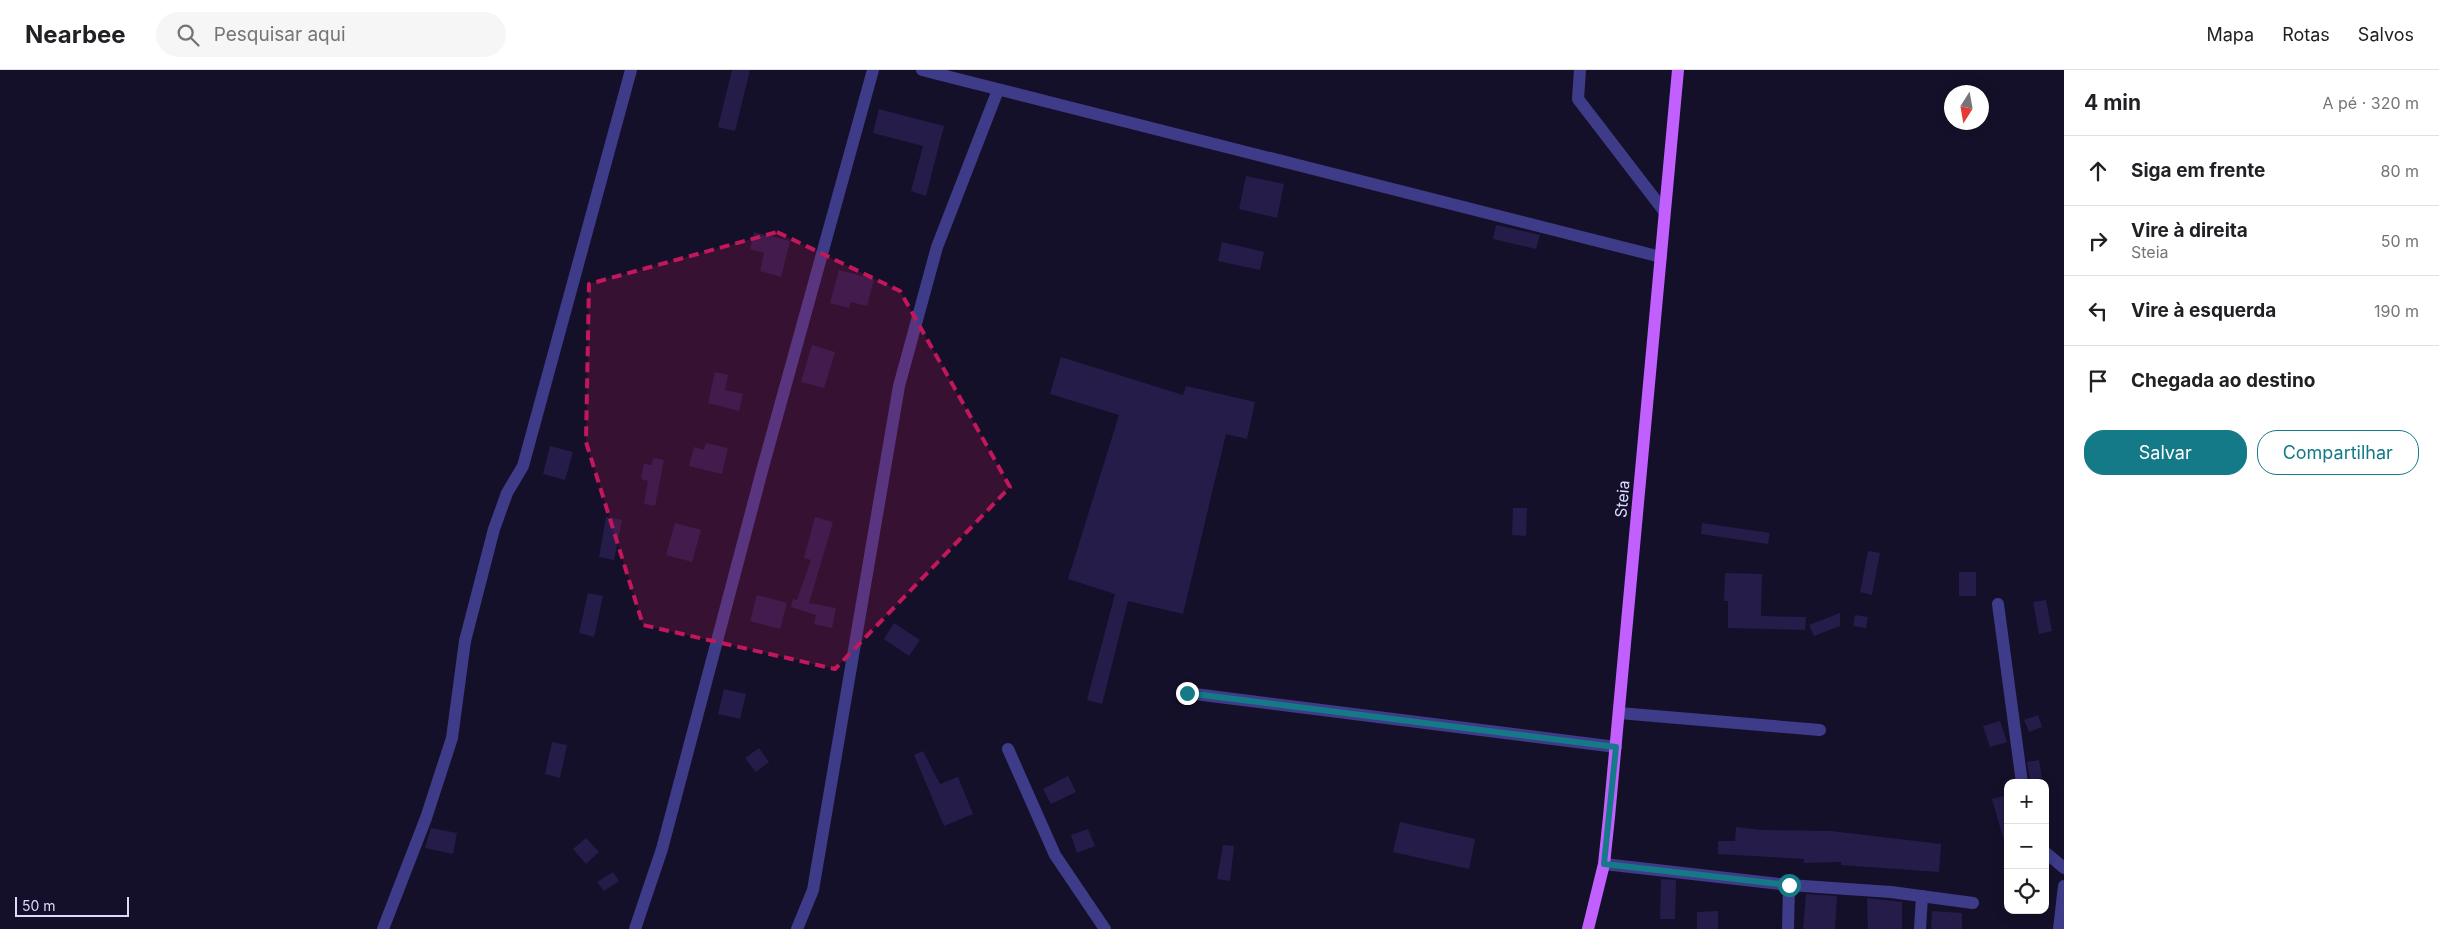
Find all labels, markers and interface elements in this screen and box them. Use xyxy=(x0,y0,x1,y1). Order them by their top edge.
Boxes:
search box xyxy=(156,12,506,57)
text: Nearbee xyxy=(25,20,126,49)
icon: search xyxy=(174,21,202,49)
text: Pesquisar aqui xyxy=(214,23,346,46)
text: Mapa xyxy=(2206,24,2254,45)
text: Rotas xyxy=(2282,24,2330,45)
text: Salvos xyxy=(2358,24,2414,45)
north arrow xyxy=(1944,85,1989,130)
text: 4 min xyxy=(2084,90,2141,115)
text: A pé · 320 m xyxy=(2322,93,2419,113)
icon: ahead xyxy=(2084,157,2112,185)
text: Siga em frente xyxy=(2131,159,2265,182)
text: 80 m xyxy=(2380,161,2419,181)
text: Vire à direita xyxy=(2131,219,2248,242)
icon: right xyxy=(2084,227,2112,255)
text: 50 m xyxy=(2381,231,2419,251)
text: Steia xyxy=(2131,242,2169,262)
icon: left xyxy=(2084,297,2112,325)
text: Vire à esquerda xyxy=(2131,299,2276,322)
text: 190 m xyxy=(2374,301,2419,321)
icon: arrive xyxy=(2084,367,2112,395)
text: Chegada ao destino xyxy=(2131,369,2315,392)
button: Salvar xyxy=(2084,430,2247,475)
button: Compartilhar xyxy=(2257,430,2419,475)
street label: Steia xyxy=(1610,479,1634,519)
route end xyxy=(1176,682,1199,705)
map controls xyxy=(2004,779,2049,914)
button: + xyxy=(2004,779,2049,824)
button: − xyxy=(2004,824,2049,869)
button: locate xyxy=(2004,869,2049,914)
route start xyxy=(1778,874,1801,897)
scale bar xyxy=(15,894,129,917)
text: 50 m xyxy=(22,897,56,914)

